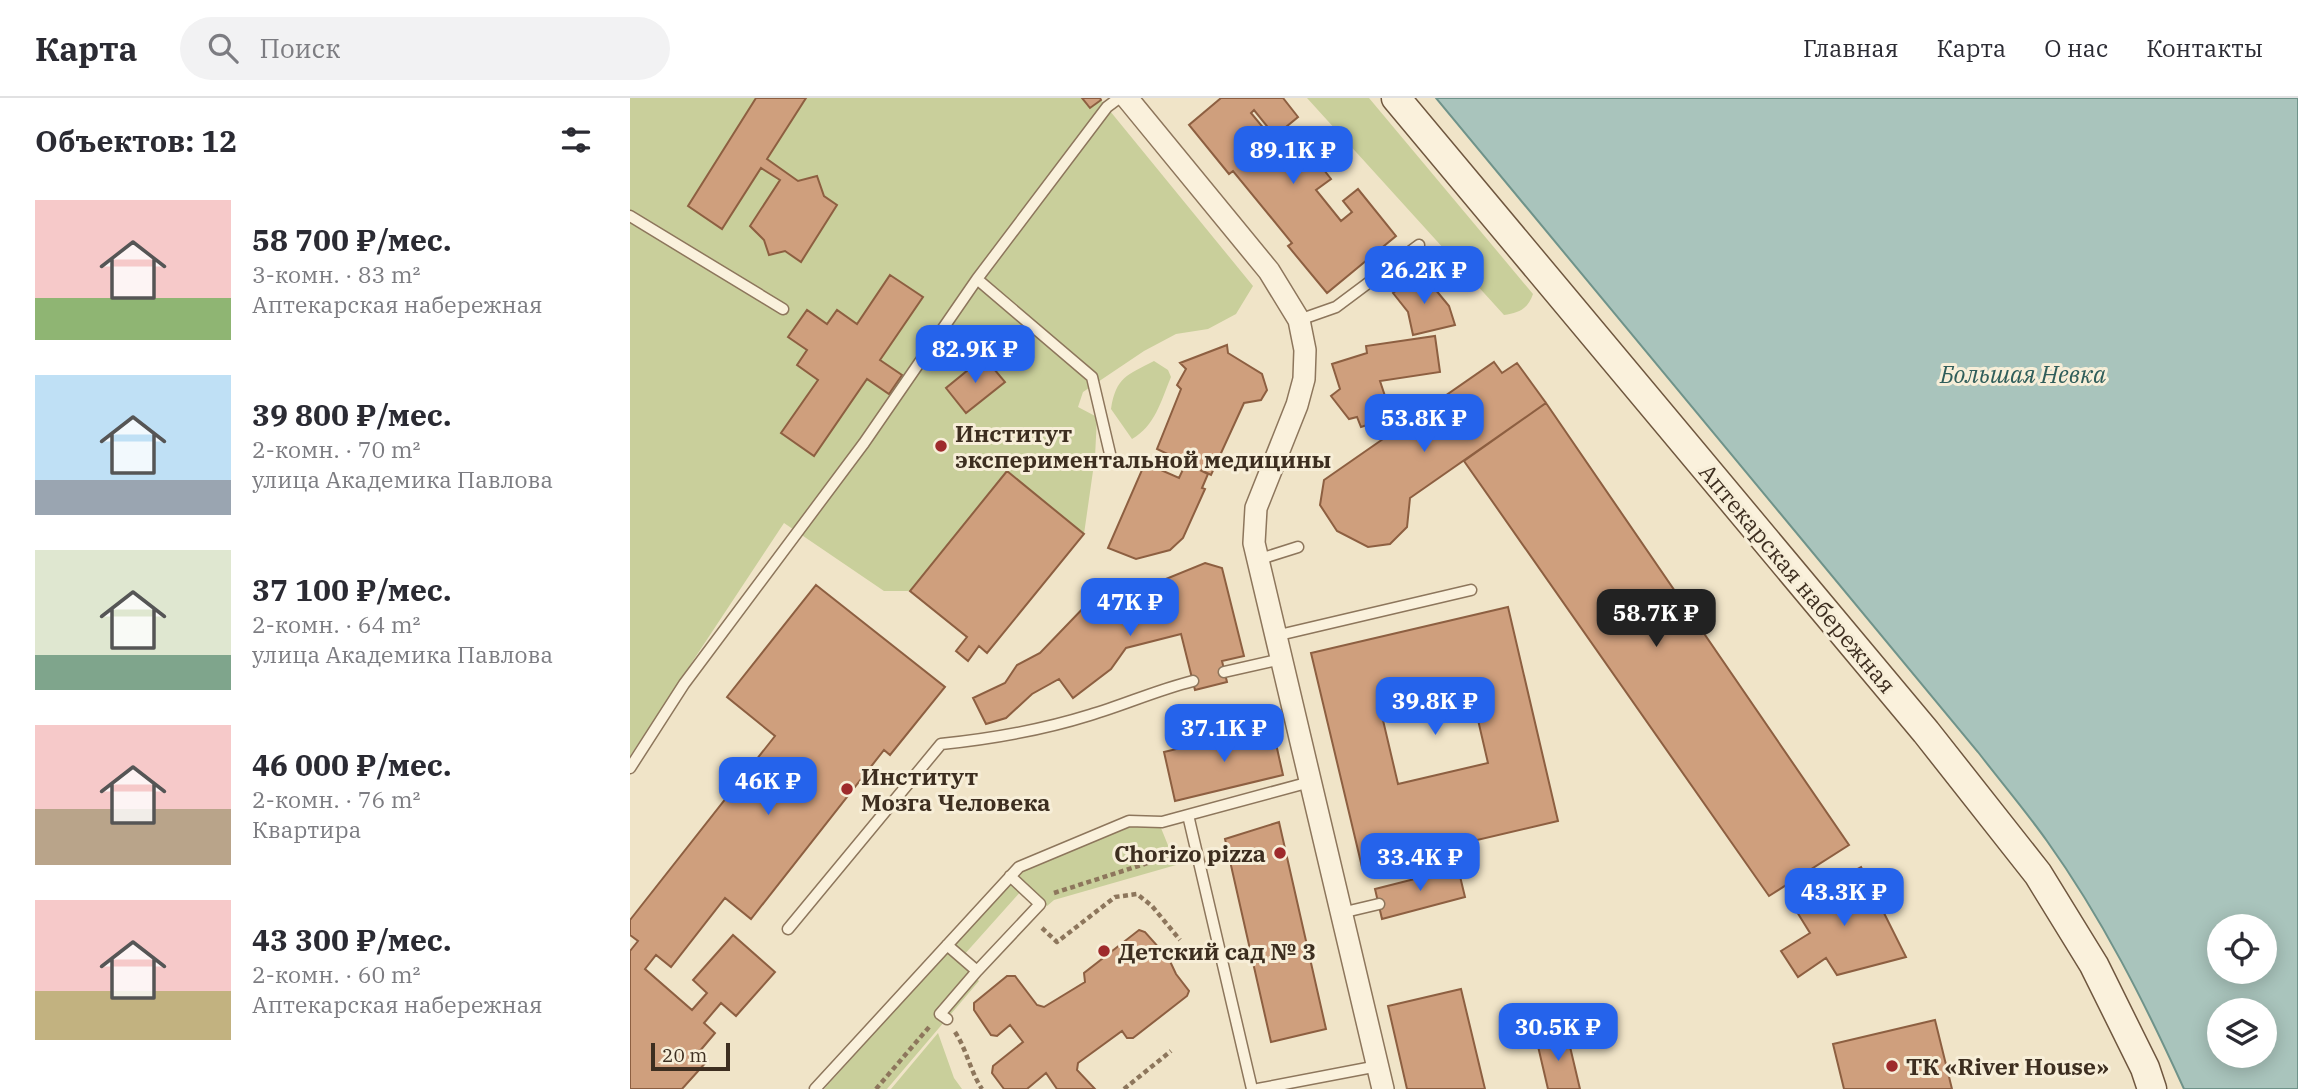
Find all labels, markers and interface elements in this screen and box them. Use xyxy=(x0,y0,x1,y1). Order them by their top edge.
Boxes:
search box xyxy=(180,17,670,80)
text: Карта xyxy=(35,27,138,70)
icon: search xyxy=(204,29,242,67)
text: Поиск xyxy=(260,31,340,65)
text: Главная xyxy=(1803,32,1899,64)
text: Карта xyxy=(1937,32,2006,64)
text: О нас xyxy=(2044,32,2108,64)
text: Контакты xyxy=(2146,32,2263,64)
text: Объектов: 12 xyxy=(35,121,237,160)
icon: filters xyxy=(557,121,595,159)
pin: 89.1K ₽ xyxy=(1228,126,1358,186)
text: 89.1K ₽ xyxy=(1250,134,1336,164)
text: 58 700 ₽/мес. xyxy=(252,220,451,259)
icon: home xyxy=(91,228,175,312)
pin: 26.2K ₽ xyxy=(1359,246,1489,306)
text: 26.2K ₽ xyxy=(1381,254,1467,284)
text: 3-комн. · 83 m² xyxy=(252,259,421,289)
text: Аптекарская набережная xyxy=(252,289,543,319)
pin: 82.9K ₽ xyxy=(910,326,1040,385)
text: 82.9K ₽ xyxy=(932,333,1018,363)
water label: Большая Невка xyxy=(1939,358,2106,390)
pin: 53.8K ₽ xyxy=(1359,394,1489,454)
text: 39 800 ₽/мес. xyxy=(252,395,451,434)
text: 53.8K ₽ xyxy=(1381,402,1467,432)
icon: home xyxy=(91,403,175,487)
place label: Институт экспериментальной медицины xyxy=(955,418,1331,474)
text: 2-комн. · 70 m² xyxy=(252,434,421,464)
marker: Институт экспериментальной медицины xyxy=(933,438,949,454)
street label: Аптекарская набережная xyxy=(1693,457,1903,699)
text: улица Академика Павлова xyxy=(252,464,553,494)
text: 37 100 ₽/мес. xyxy=(252,570,451,609)
icon: home xyxy=(91,578,175,662)
pin: 47K ₽ xyxy=(1081,578,1179,638)
text: 47K ₽ xyxy=(1097,586,1163,616)
pin: 58.7K ₽ xyxy=(1591,589,1721,649)
text: 58.7K ₽ xyxy=(1613,597,1699,627)
text: 2-комн. · 64 m² xyxy=(252,609,421,639)
text: улица Академика Павлова xyxy=(252,639,553,669)
pin: 39.8K ₽ xyxy=(1370,678,1500,737)
text: 39.8K ₽ xyxy=(1392,685,1478,715)
pin: 37.1K ₽ xyxy=(1159,704,1289,764)
text: 37.1K ₽ xyxy=(1181,712,1267,742)
text: 46 000 ₽/мес. xyxy=(252,745,451,784)
icon: home xyxy=(91,753,175,837)
pin: 46K ₽ xyxy=(719,758,817,817)
place label: Институт Мозга Человека xyxy=(861,761,1050,817)
text: 46K ₽ xyxy=(735,765,801,795)
marker: Институт Мозга Человека xyxy=(839,781,855,797)
text: 2-комн. · 76 m² xyxy=(252,784,421,814)
text: Квартира xyxy=(252,814,361,844)
pin: 33.4K ₽ xyxy=(1355,834,1485,893)
place label: Chorizo pizza xyxy=(1114,838,1266,868)
text: 33.4K ₽ xyxy=(1377,841,1463,871)
marker: Chorizo pizza xyxy=(1272,845,1288,861)
pin: 43.3K ₽ xyxy=(1779,868,1909,928)
text: 43.3K ₽ xyxy=(1801,876,1887,906)
map controls xyxy=(2207,914,2277,1068)
button: locate xyxy=(2207,914,2277,984)
text: 43 300 ₽/мес. xyxy=(252,920,451,959)
icon: home xyxy=(91,928,175,1012)
place label: Детский сад № 3 xyxy=(1118,936,1316,966)
marker: Детский сад № 3 xyxy=(1096,943,1112,959)
text: 2-комн. · 60 m² xyxy=(252,959,421,989)
text: Аптекарская набережная xyxy=(252,989,543,1019)
button: layers xyxy=(2207,998,2277,1068)
pin: 30.5K ₽ xyxy=(1493,1004,1623,1063)
text: 30.5K ₽ xyxy=(1515,1011,1601,1041)
scale bar xyxy=(651,1040,730,1072)
text: 20 m xyxy=(662,1043,707,1067)
place label: ТК «River House» xyxy=(1906,1051,2109,1081)
marker: ТК «River House» xyxy=(1884,1058,1900,1074)

